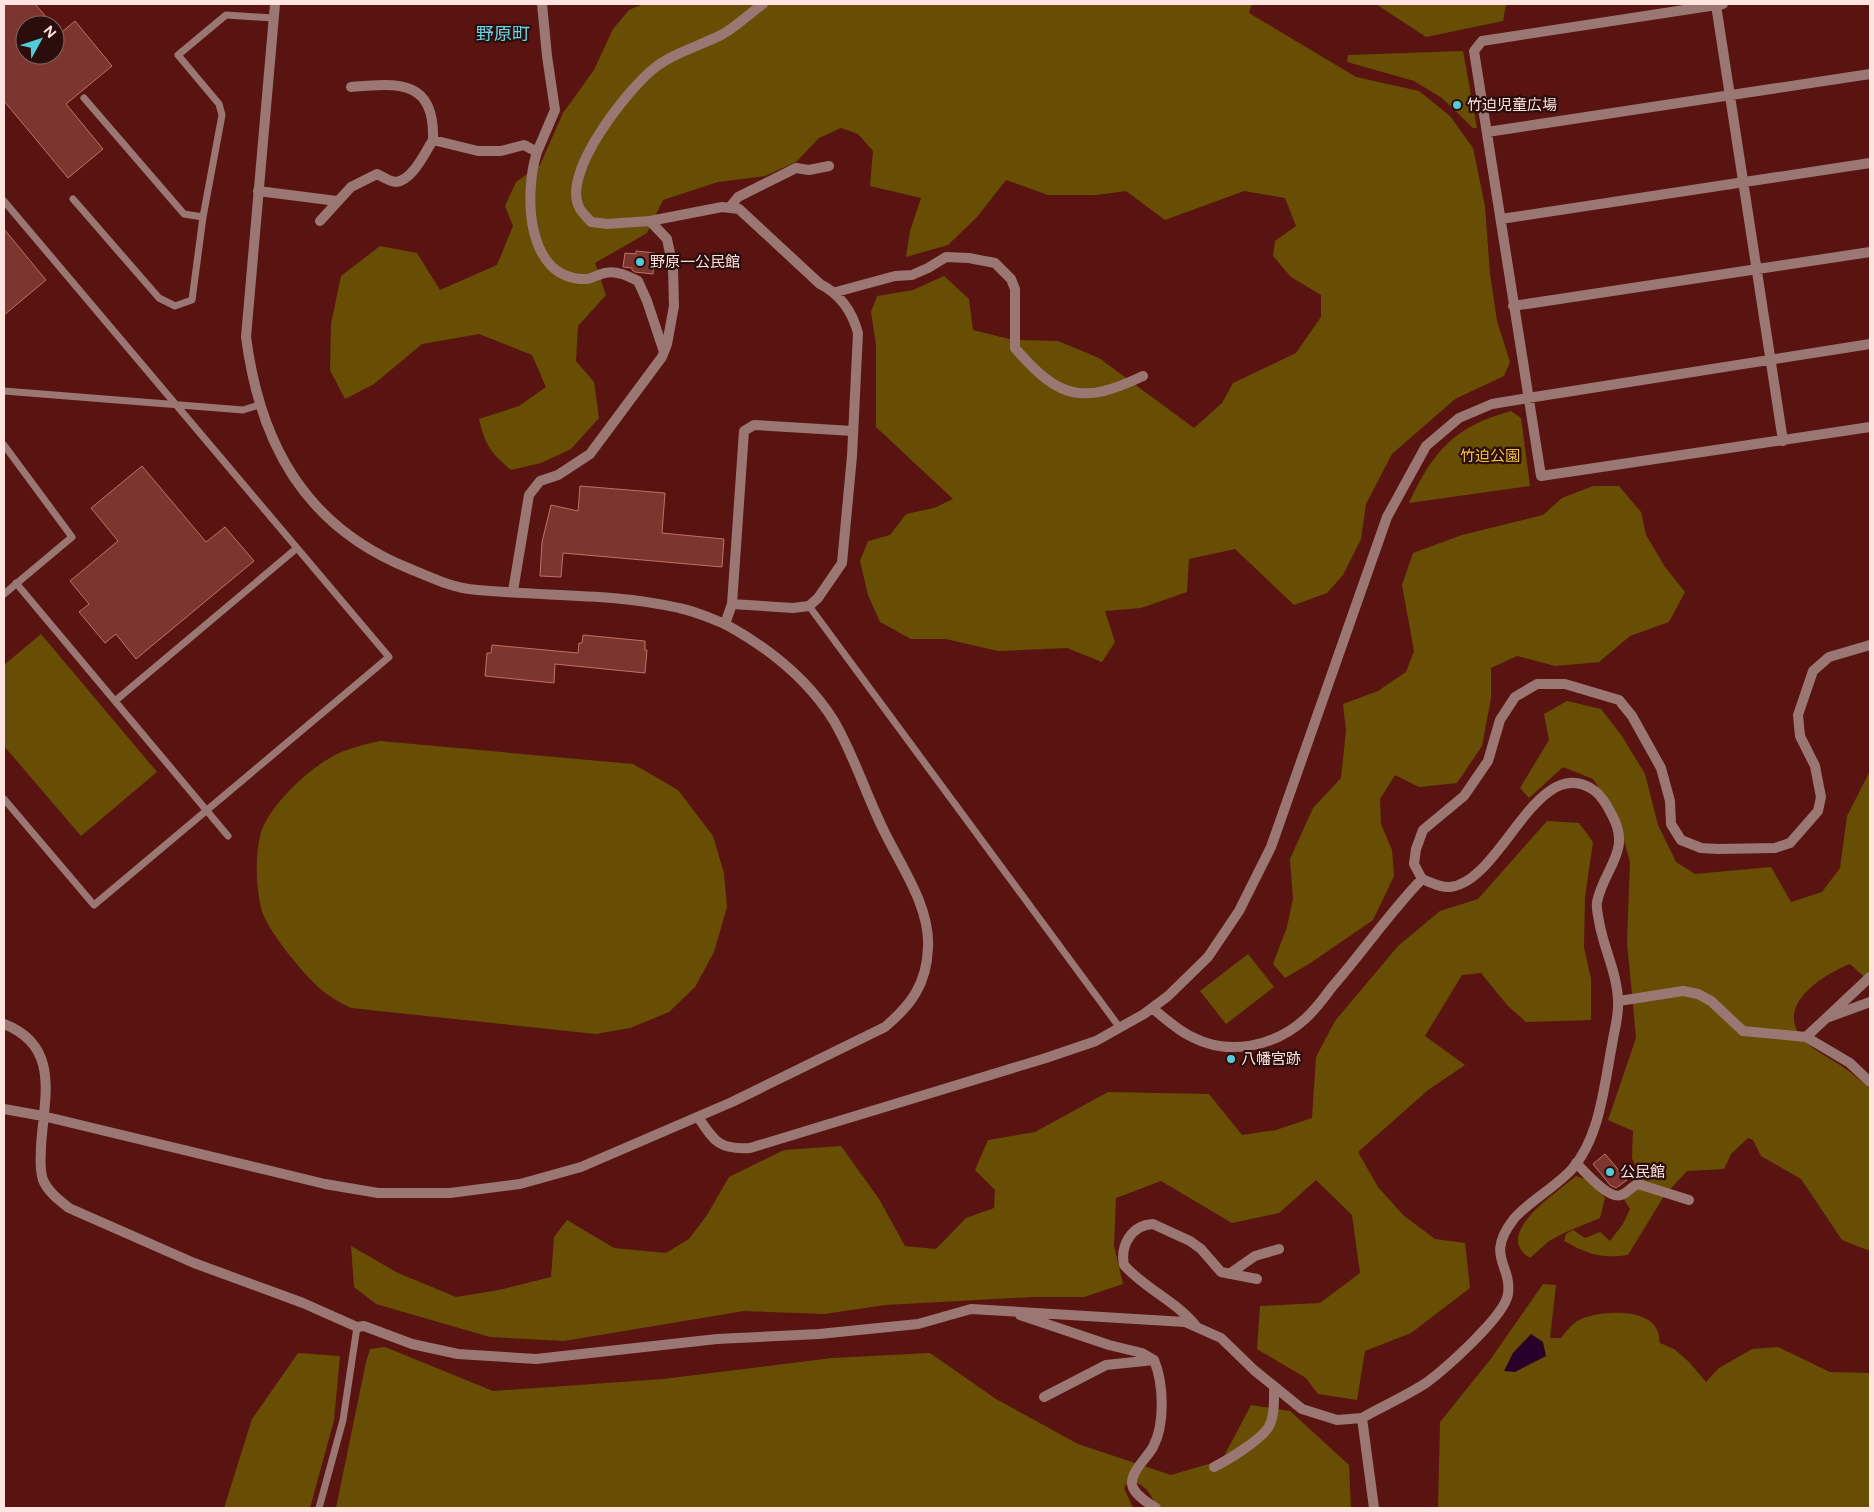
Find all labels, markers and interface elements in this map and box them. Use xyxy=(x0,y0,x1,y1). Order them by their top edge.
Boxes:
north arrow xyxy=(15,15,65,65)
text: N xyxy=(40,22,60,42)
district label: 野原町 xyxy=(476,23,530,45)
place label: 竹迫児童広場 xyxy=(1467,96,1557,114)
marker: 竹迫児童広場 xyxy=(1451,99,1463,111)
place label: 野原一公民館 xyxy=(650,253,740,271)
marker: 野原一公民館 xyxy=(634,256,646,268)
park label: 竹迫公園 xyxy=(1460,447,1520,465)
place label: 八幡宮跡 xyxy=(1241,1050,1301,1068)
marker: 八幡宮跡 xyxy=(1225,1053,1237,1065)
place label: 公民館 xyxy=(1620,1163,1665,1181)
marker: 公民館 xyxy=(1604,1166,1616,1178)

